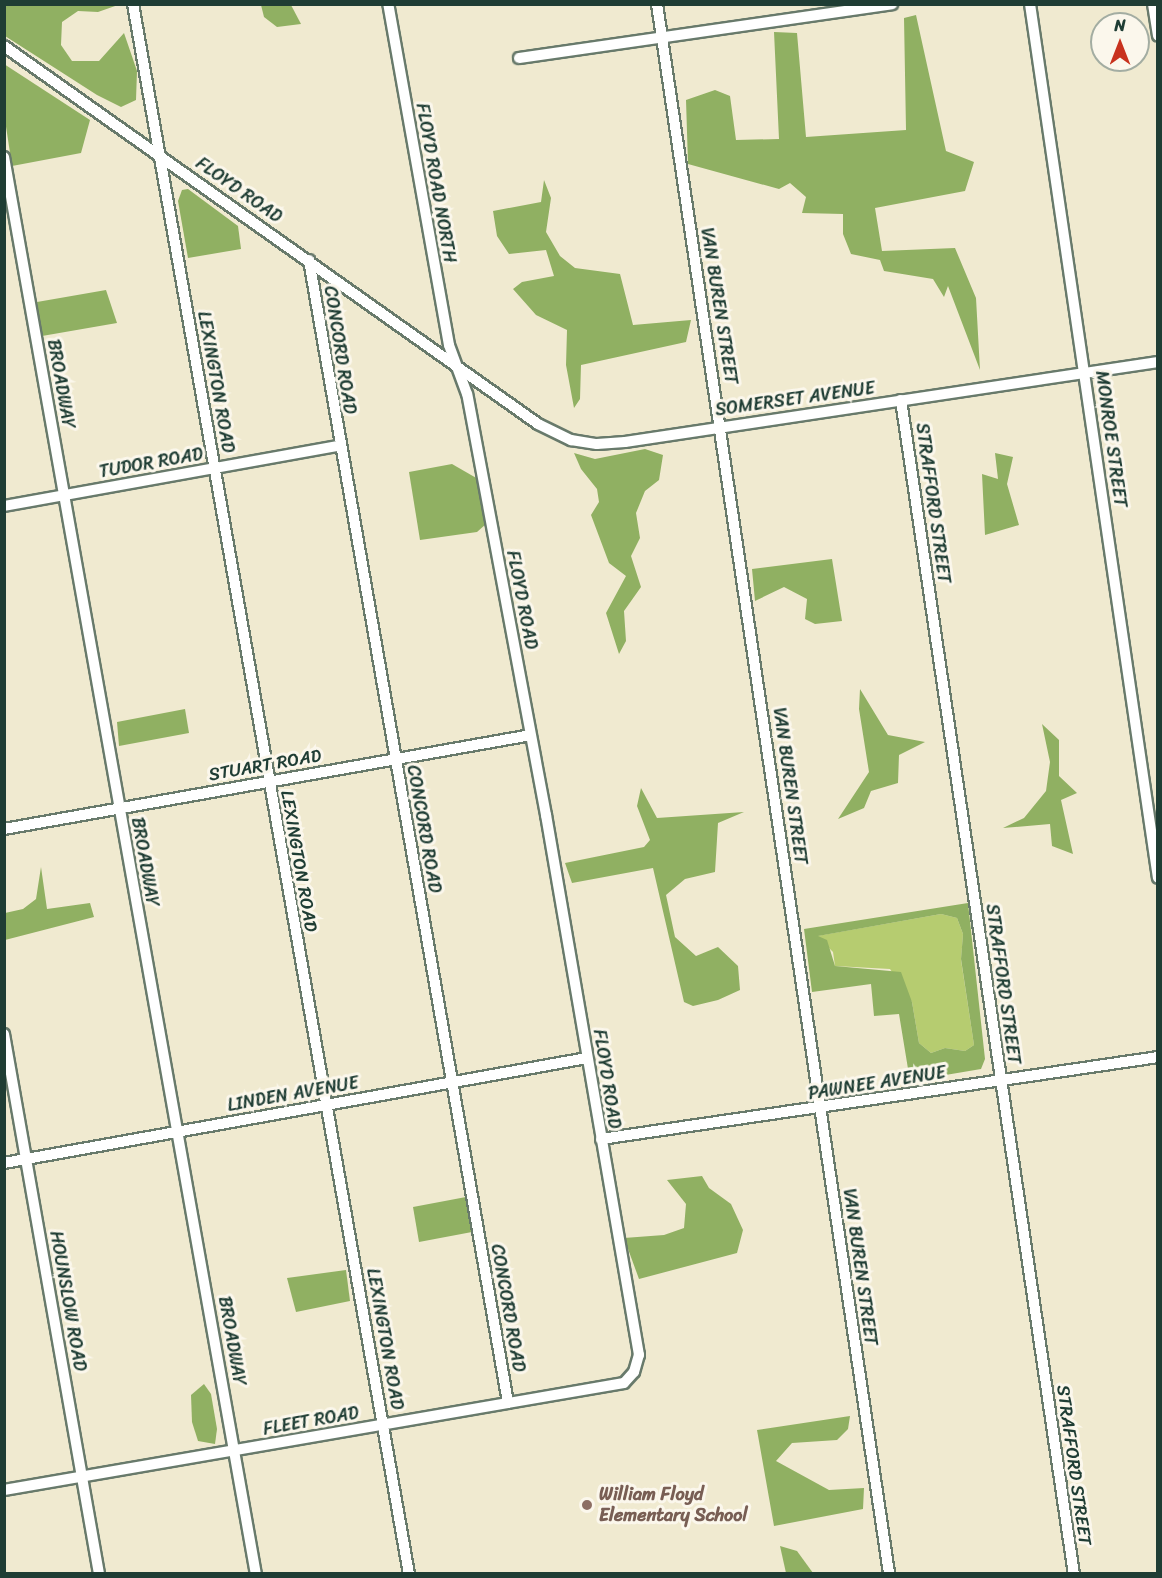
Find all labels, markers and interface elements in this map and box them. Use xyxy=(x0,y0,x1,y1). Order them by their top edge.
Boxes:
text: N xyxy=(1114,11,1126,40)
north arrow xyxy=(1090,12,1150,72)
street label: FLOYD ROAD NORTH xyxy=(411,102,461,264)
street label: FLOYD ROAD xyxy=(192,152,286,228)
street label: VAN BUREN STREET xyxy=(696,225,742,387)
street label: CONCORD ROAD xyxy=(319,284,361,416)
street label: LEXINGTON ROAD xyxy=(193,310,239,454)
street label: BROADWAY xyxy=(43,338,79,430)
street label: MONROE STREET xyxy=(1091,369,1131,509)
street label: SOMERSET AVENUE xyxy=(714,377,876,421)
street label: STRAFFORD STREET xyxy=(911,421,955,585)
street label: TUDOR ROAD xyxy=(98,443,204,483)
street label: FLOYD ROAD xyxy=(502,549,542,651)
street label: VAN BUREN STREET xyxy=(768,705,812,867)
street label: STUART ROAD xyxy=(207,744,323,786)
street label: CONCORD ROAD xyxy=(402,763,446,895)
street label: LEXINGTON ROAD xyxy=(276,789,322,933)
street label: BROADWAY xyxy=(127,816,163,908)
street label: STRAFFORD STREET xyxy=(981,902,1025,1066)
street label: FLOYD ROAD xyxy=(588,1028,626,1130)
street label: PAWNEE AVENUE xyxy=(807,1061,947,1105)
street label: LINDEN AVENUE xyxy=(226,1072,360,1116)
street label: VAN BUREN STREET xyxy=(838,1186,882,1348)
street label: HOUNSLOW ROAD xyxy=(45,1229,91,1373)
street label: CONCORD ROAD xyxy=(486,1242,530,1374)
street label: LEXINGTON ROAD xyxy=(362,1267,408,1411)
street label: BROADWAY xyxy=(214,1295,250,1387)
street label: STRAFFORD STREET xyxy=(1052,1383,1096,1547)
street label: FLEET ROAD xyxy=(261,1402,361,1440)
place label: William Floyd Elementary School xyxy=(599,1484,748,1526)
marker: William Floyd Elementary School xyxy=(580,1498,594,1512)

